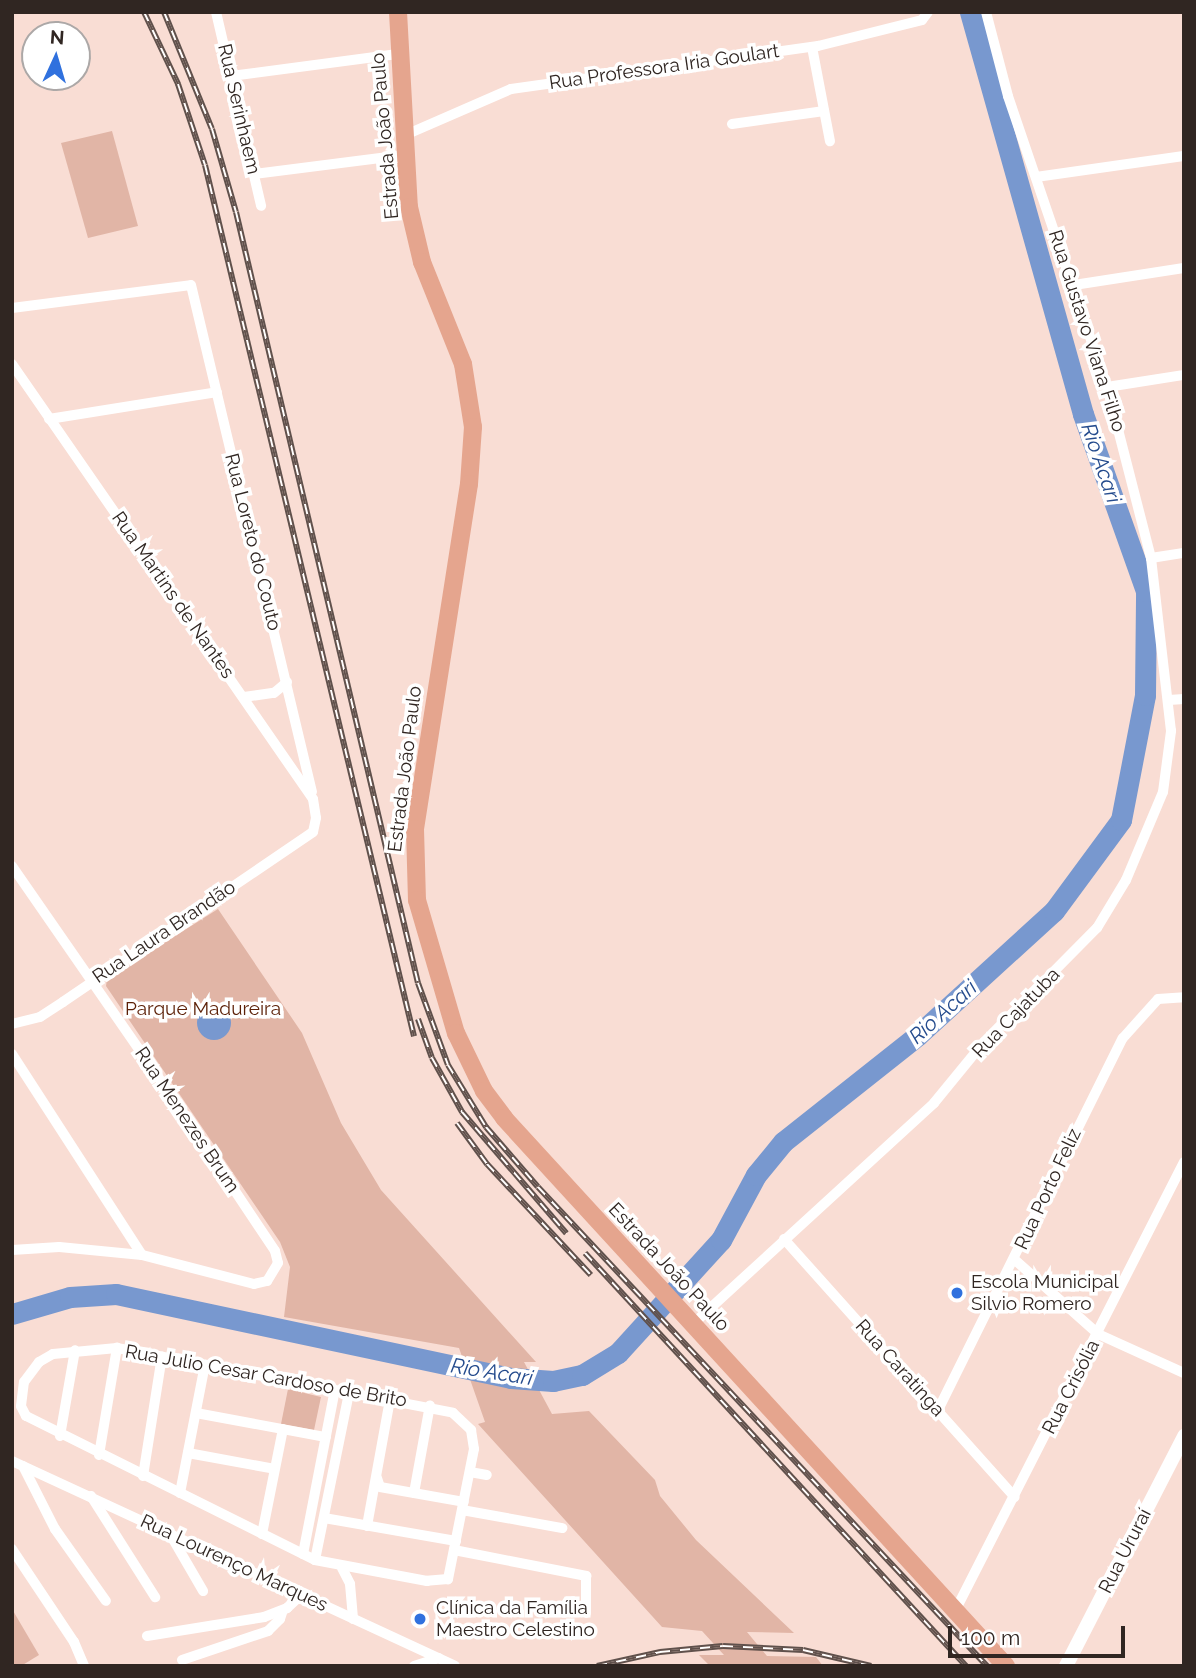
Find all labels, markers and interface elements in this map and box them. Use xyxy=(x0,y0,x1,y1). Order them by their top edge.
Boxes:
north arrow xyxy=(21,21,91,91)
text: N xyxy=(49,26,65,49)
street label: Rua Professora Iria Goulart xyxy=(547,40,781,94)
street label: Rua Serinhaem xyxy=(213,41,265,177)
street label: Estrada João Paulo xyxy=(366,51,404,221)
street label: Rua Gustavo Viana Filho xyxy=(1043,227,1131,435)
water label: Rio Acari xyxy=(1076,420,1126,506)
street label: Rua Loreto do Couto xyxy=(220,451,286,633)
street label: Rua Martins de Nantes xyxy=(107,507,239,683)
street label: Estrada João Paulo xyxy=(383,684,427,854)
street label: Rua Laura Brandão xyxy=(88,876,240,988)
street label: Rua Cajatuba xyxy=(967,963,1065,1063)
water label: Rio Acari xyxy=(904,975,982,1049)
park label: Parque Madureira xyxy=(125,998,281,1020)
street label: Rua Menezes Brum xyxy=(130,1043,244,1197)
street label: Rua Porto Feliz xyxy=(1010,1125,1086,1253)
street label: Estrada João Paulo xyxy=(603,1198,735,1336)
place label: Escola Municipal Silvio Romero xyxy=(971,1271,1119,1315)
marker: Escola Municipal Silvio Romero xyxy=(949,1285,965,1301)
street label: Rua Caratinga xyxy=(850,1315,950,1421)
street label: Rua Crisólia xyxy=(1038,1336,1104,1438)
street label: Rua Julio Cesar Cardoso de Brito xyxy=(123,1340,409,1412)
water label: Rio Acari xyxy=(449,1353,535,1391)
street label: Rua Ururaí xyxy=(1094,1505,1156,1597)
street label: Rua Lourenço Marques xyxy=(137,1510,331,1616)
place label: Clínica da Família Maestro Celestino xyxy=(436,1597,595,1641)
marker: Clínica da Família Maestro Celestino xyxy=(410,1609,430,1629)
scale bar xyxy=(951,1612,1128,1656)
text: 100 m xyxy=(961,1625,1020,1650)

